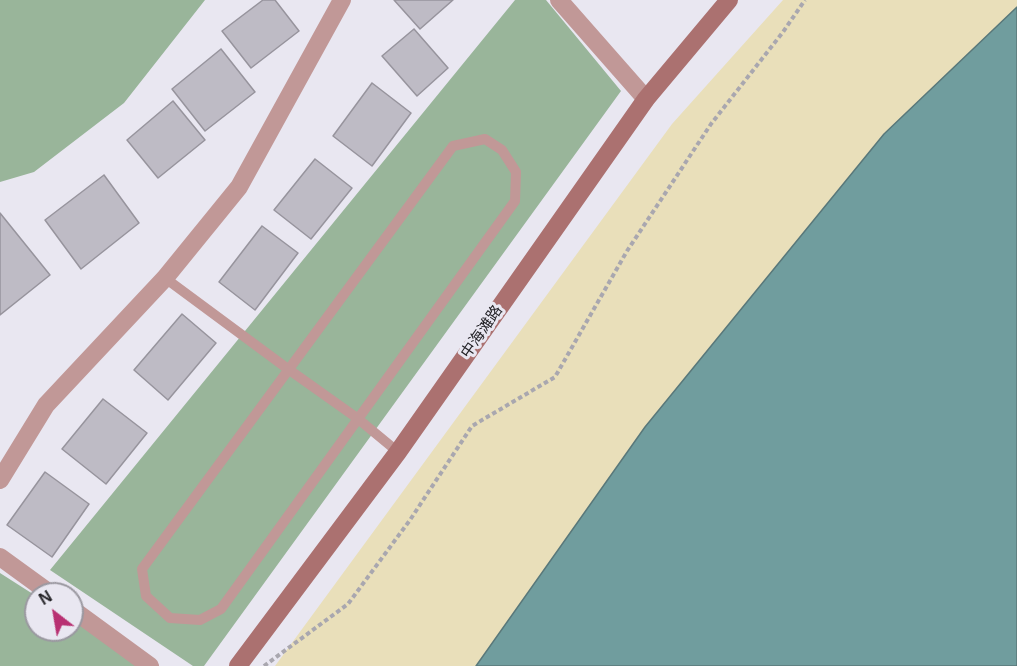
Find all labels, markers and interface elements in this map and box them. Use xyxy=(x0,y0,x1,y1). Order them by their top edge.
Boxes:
street label: 中海滩路 xyxy=(457,302,507,362)
north arrow xyxy=(24,582,84,642)
text: N xyxy=(36,588,55,608)

